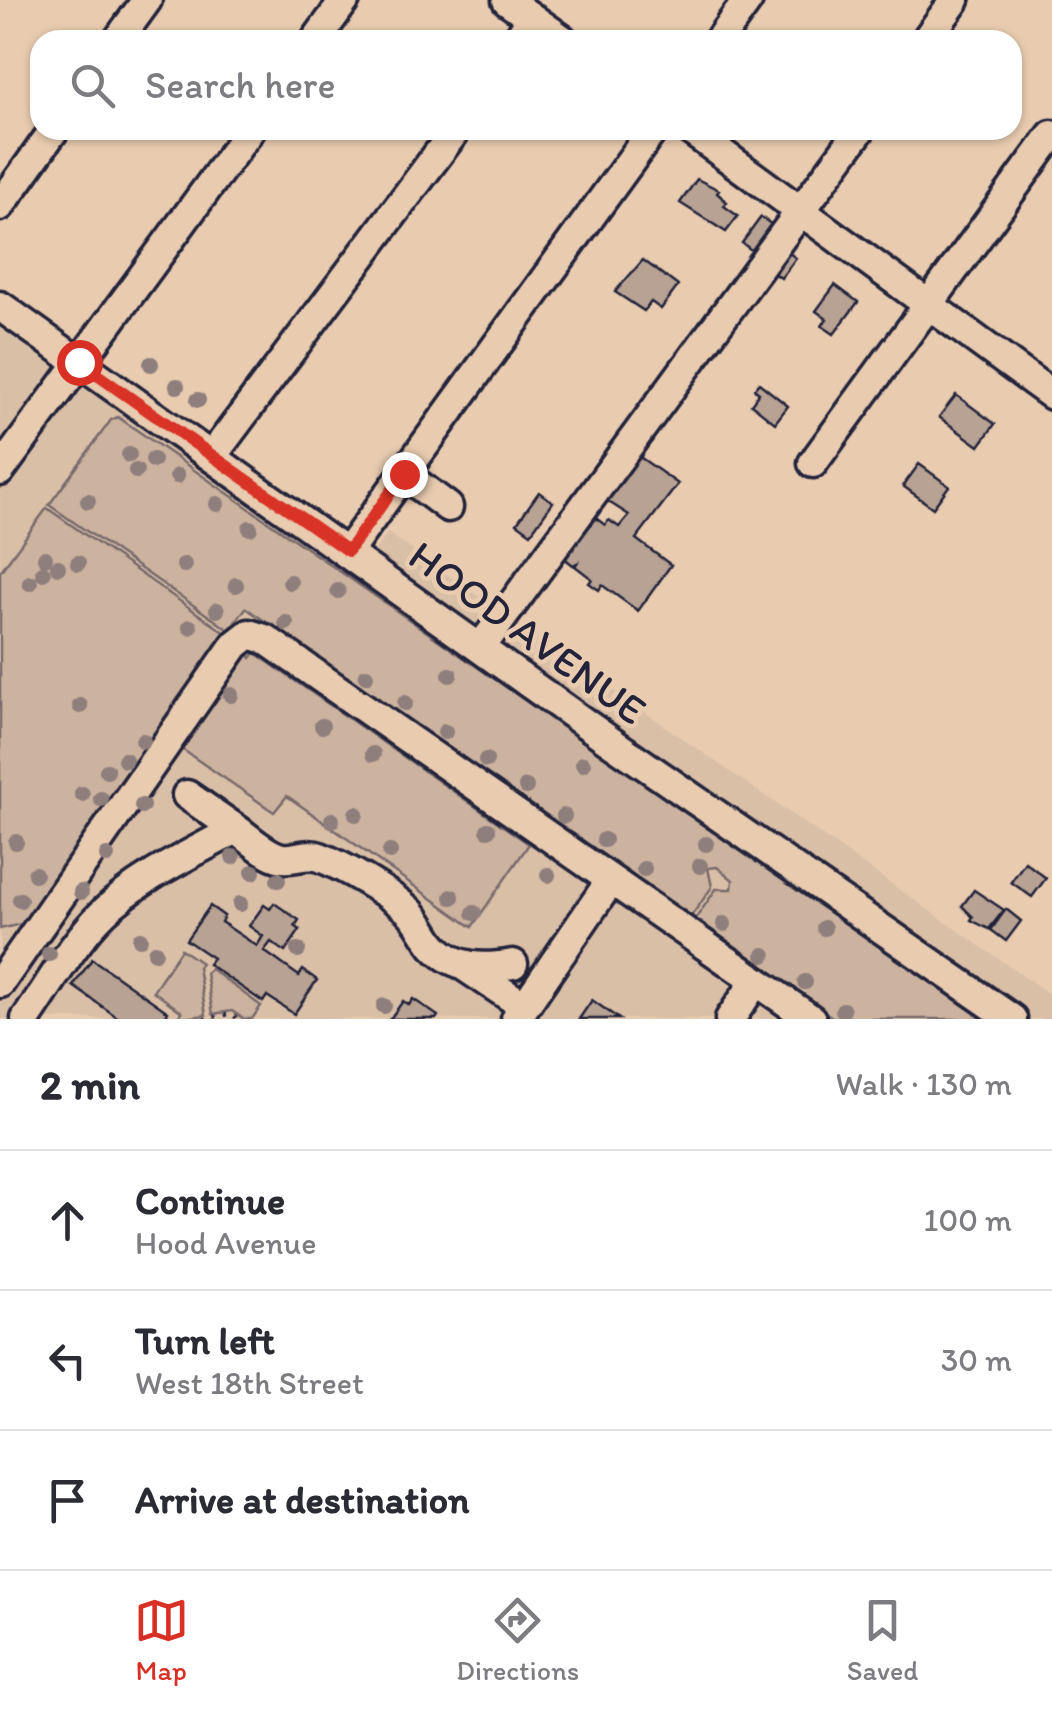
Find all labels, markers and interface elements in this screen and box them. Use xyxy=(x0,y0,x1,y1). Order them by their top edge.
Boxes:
search box xyxy=(30,30,1022,140)
icon: search xyxy=(65,58,120,113)
text: Search here xyxy=(145,62,336,108)
route start xyxy=(57,340,103,386)
route end xyxy=(382,452,428,498)
street label: HOOD AVENUE xyxy=(399,529,656,735)
text: 2 min xyxy=(40,1059,140,1110)
text: Walk · 130 m xyxy=(836,1065,1012,1103)
text: Continue xyxy=(135,1178,285,1224)
icon: ahead xyxy=(40,1193,95,1248)
text: 100 m xyxy=(924,1201,1012,1239)
text: Hood Avenue xyxy=(135,1224,316,1262)
text: Turn left xyxy=(135,1318,275,1364)
icon: left xyxy=(40,1333,95,1388)
text: 30 m xyxy=(941,1341,1012,1379)
text: West 18th Street xyxy=(135,1364,364,1402)
icon: arrive xyxy=(40,1473,95,1528)
text: Arrive at destination xyxy=(135,1477,470,1523)
tab: Map xyxy=(134,1593,189,1687)
tab: Directions xyxy=(456,1593,579,1687)
tab: Saved xyxy=(847,1593,918,1687)

